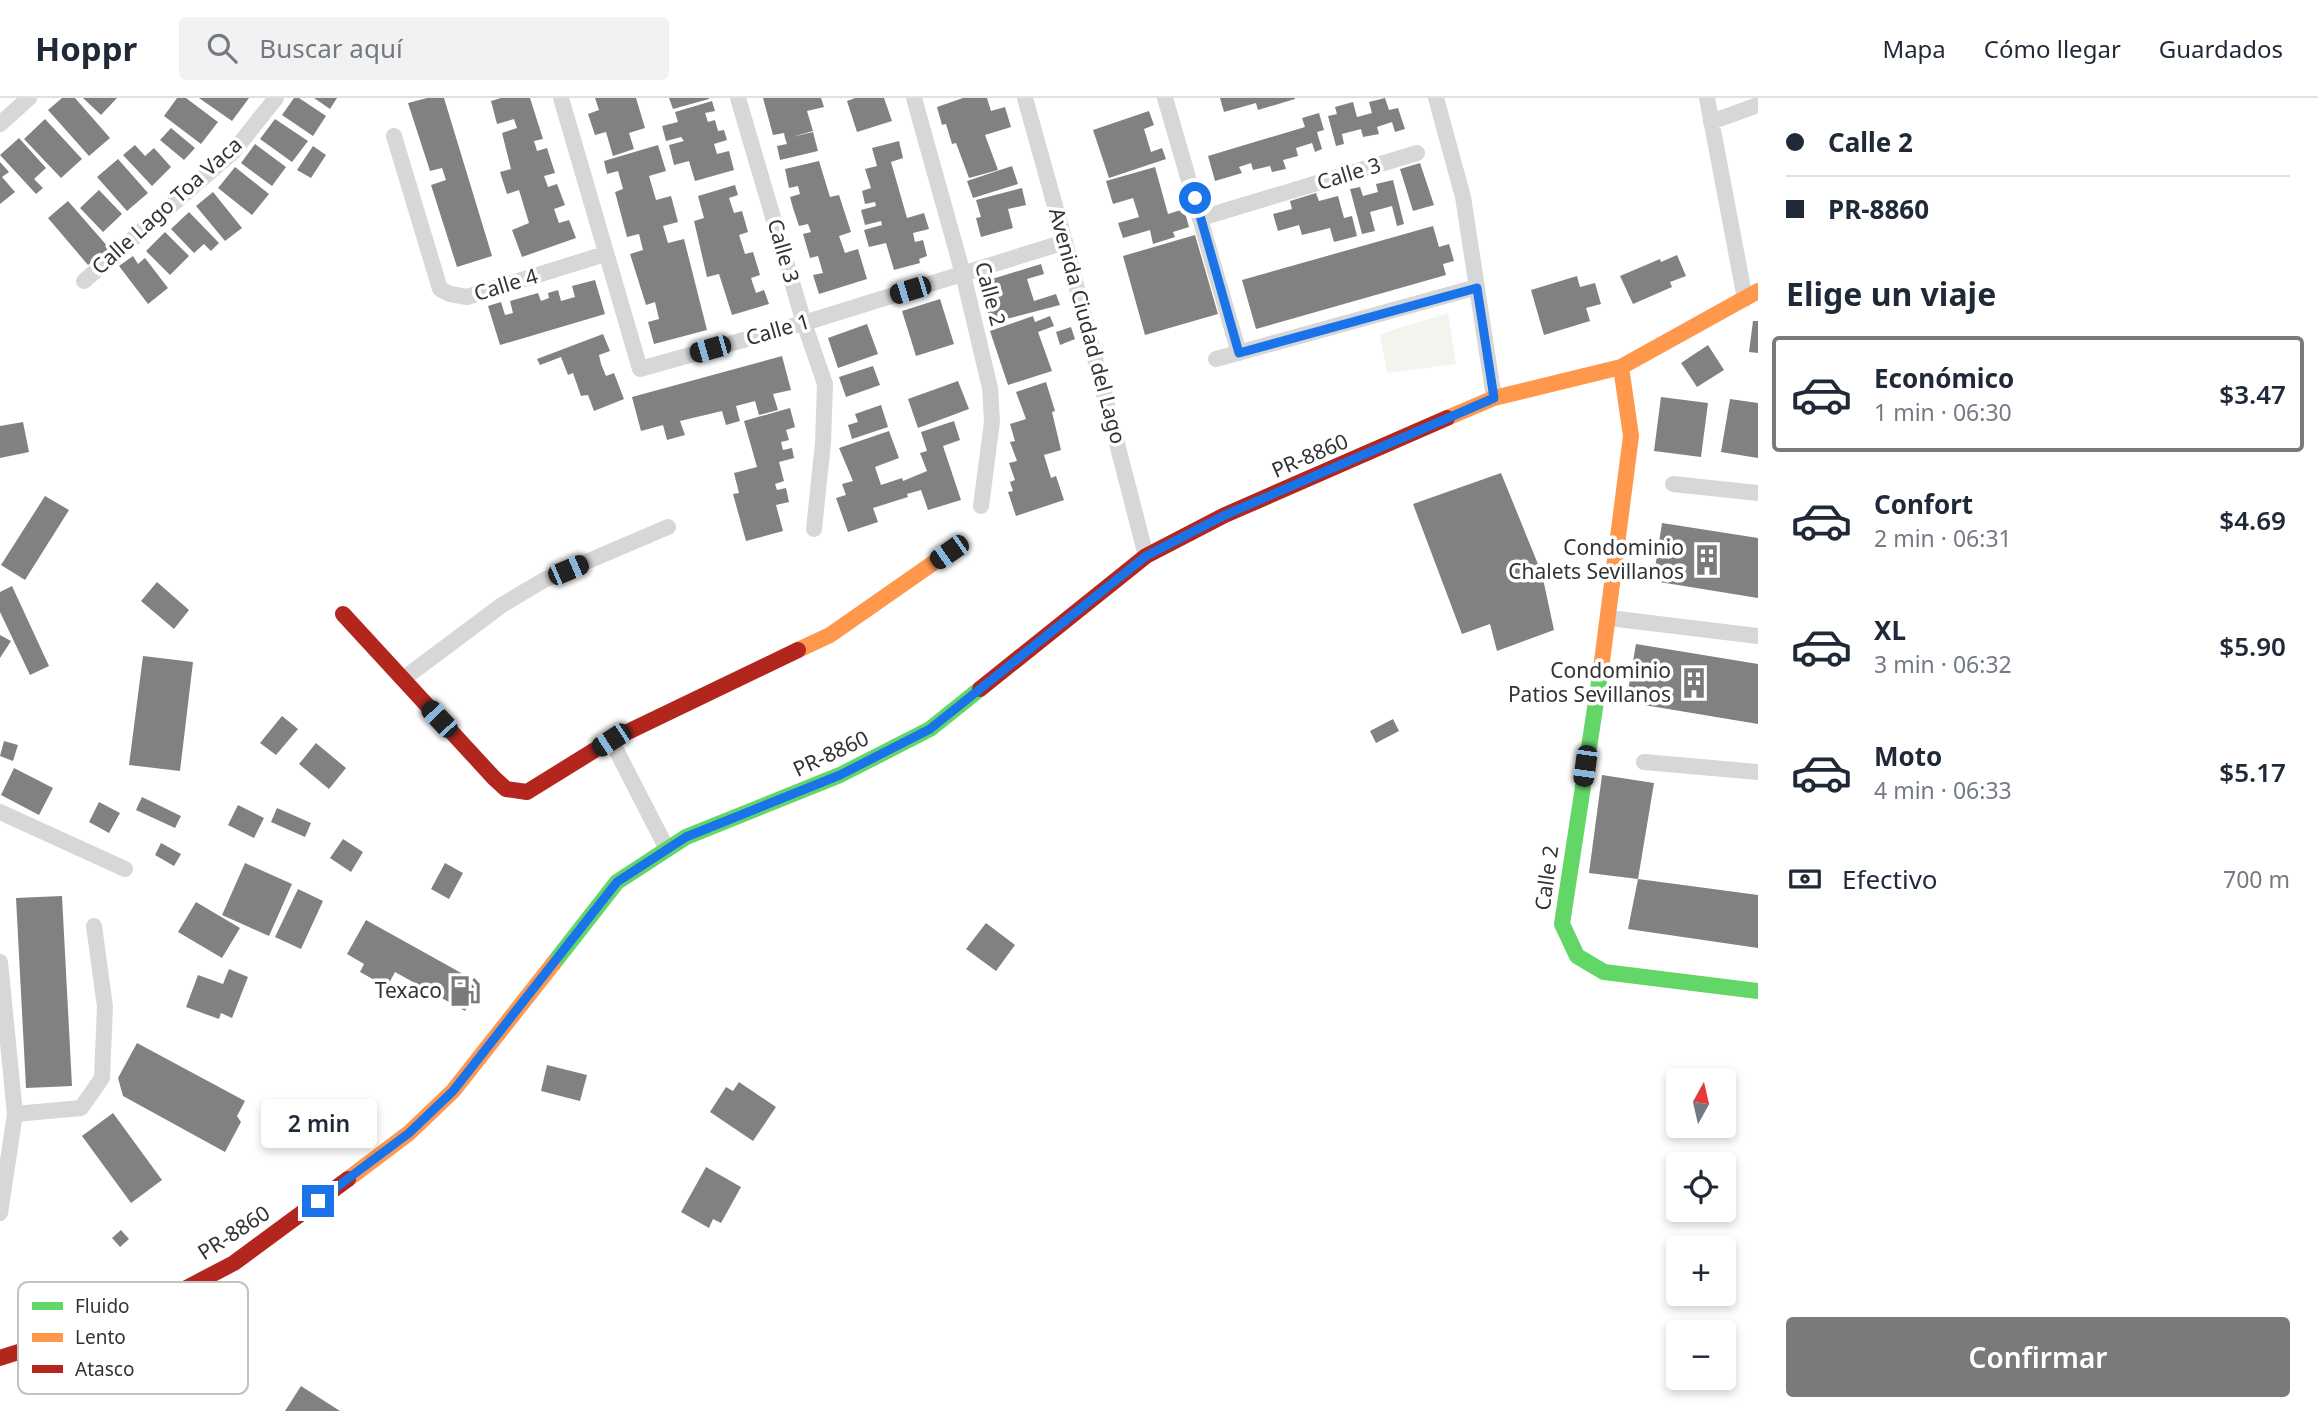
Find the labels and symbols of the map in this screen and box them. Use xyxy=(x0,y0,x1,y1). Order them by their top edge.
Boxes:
street label: Calle Lago Toa Vaca xyxy=(85,130,247,280)
street label: Calle 3 xyxy=(1313,150,1384,196)
route start xyxy=(1179,182,1211,214)
street label: Avenida Ciudad del Lago xyxy=(1043,205,1133,447)
street label: Calle 3 xyxy=(762,216,806,286)
street label: Calle 2 xyxy=(969,259,1013,329)
street label: Calle 4 xyxy=(470,261,541,307)
car xyxy=(887,274,934,306)
street label: Calle 1 xyxy=(743,307,813,351)
car xyxy=(687,333,734,365)
street label: PR-8860 xyxy=(1267,426,1352,484)
car xyxy=(926,531,973,573)
place label: Condominio Chalets Sevillanos xyxy=(1508,533,1684,585)
building icon: Condominio Chalets Sevillanos xyxy=(1690,543,1724,577)
car xyxy=(545,552,592,588)
place label: Condominio Patios Sevillanos xyxy=(1508,656,1671,708)
building icon: Condominio Patios Sevillanos xyxy=(1677,666,1711,700)
car xyxy=(417,696,462,742)
car xyxy=(588,720,635,760)
street label: PR-8860 xyxy=(788,723,873,783)
car xyxy=(1572,744,1599,788)
street label: Calle 2 xyxy=(1528,844,1564,912)
fuel station icon: Texaco xyxy=(448,974,482,1008)
place label: Texaco xyxy=(375,976,442,1004)
north arrow xyxy=(1666,1068,1736,1138)
callout: 2 min xyxy=(260,1100,376,1148)
route end xyxy=(302,1185,334,1217)
street label: PR-8860 xyxy=(192,1198,275,1266)
legend xyxy=(18,1282,248,1394)
text: Fluido xyxy=(75,1293,130,1319)
text: Lento xyxy=(75,1324,126,1350)
text: Atasco xyxy=(75,1356,134,1382)

